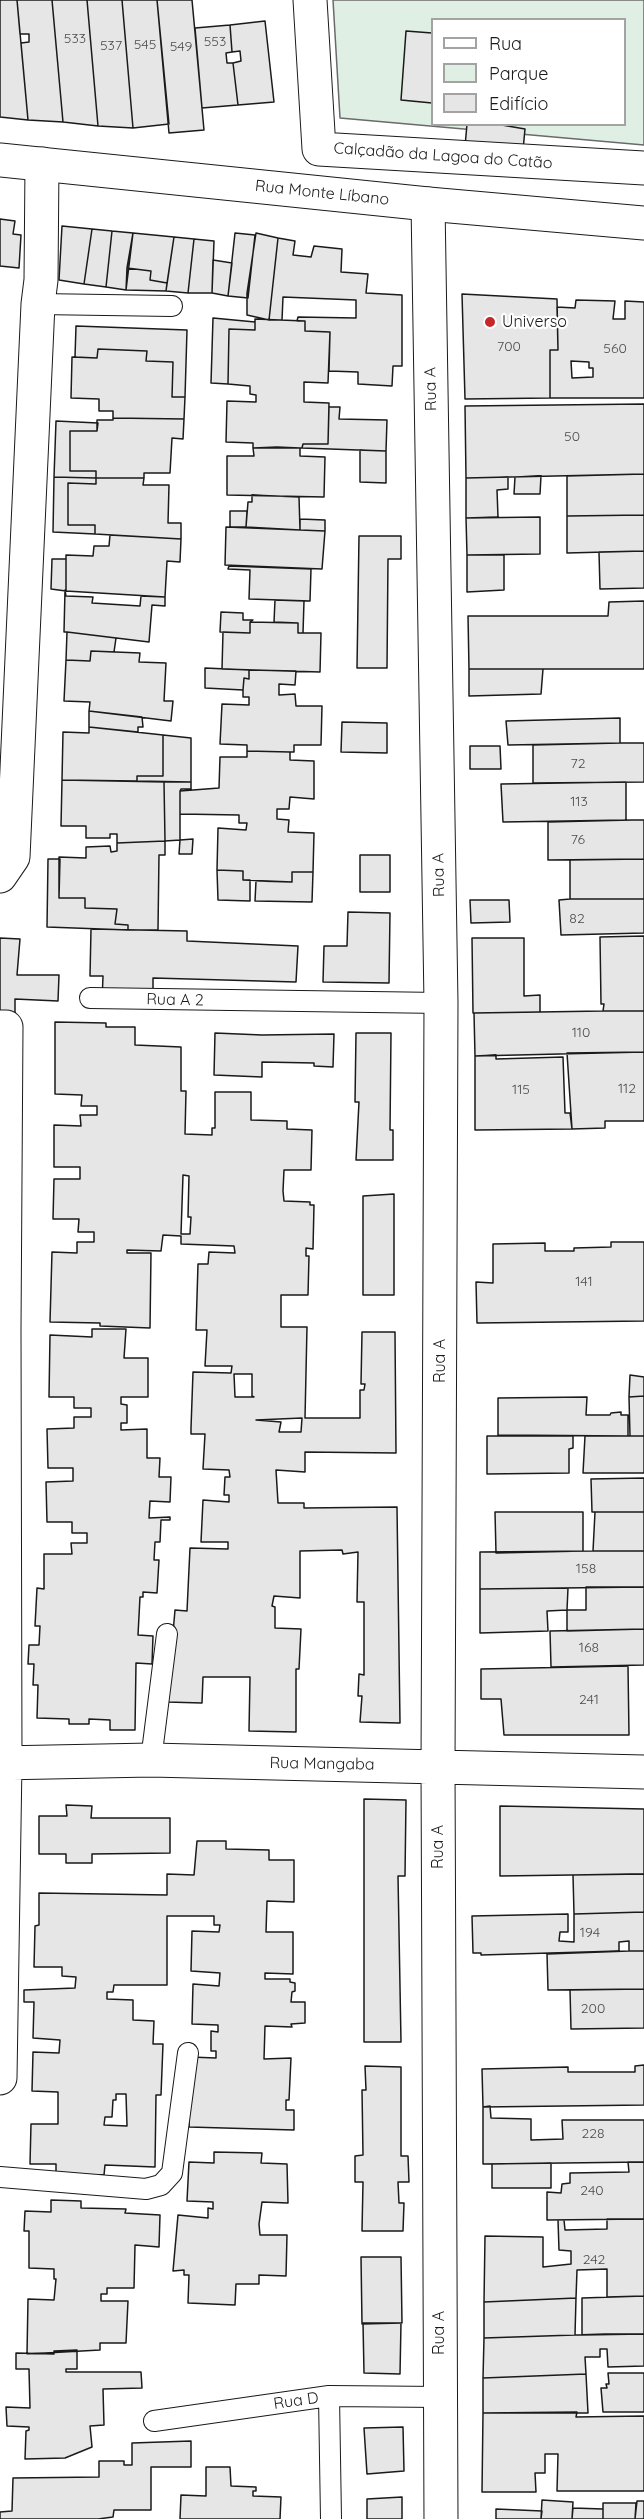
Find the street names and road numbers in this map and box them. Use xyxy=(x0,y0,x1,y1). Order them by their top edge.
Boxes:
street label: Calçadão da Lagoa do Catão xyxy=(333,139,553,173)
street label: Rua Monte Líbano xyxy=(254,176,390,210)
street label: Rua A xyxy=(421,367,441,411)
street label: Rua A xyxy=(429,853,449,897)
street label: Rua A 2 xyxy=(146,990,204,1010)
street label: Rua A xyxy=(430,1339,450,1383)
street label: Rua Mangaba xyxy=(269,1753,375,1775)
street label: Rua A xyxy=(428,1825,448,1869)
street label: Rua A xyxy=(429,2311,449,2355)
street label: Rua D xyxy=(272,2388,320,2414)

